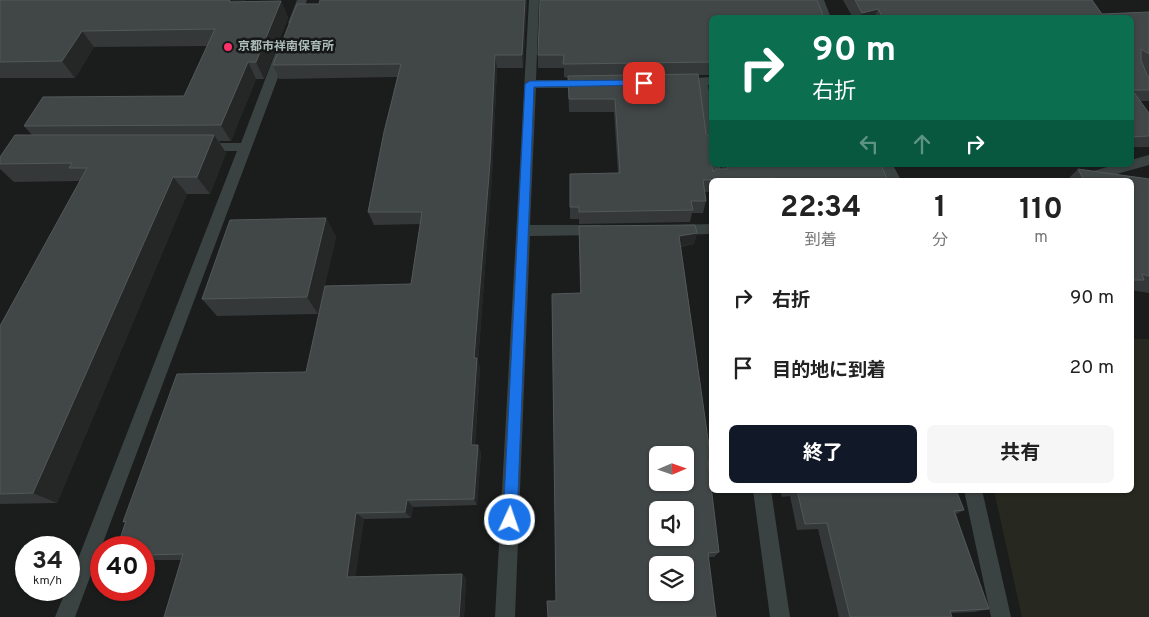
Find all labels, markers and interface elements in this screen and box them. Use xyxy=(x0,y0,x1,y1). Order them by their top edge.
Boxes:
text: 90 m xyxy=(812,29,896,73)
icon: right xyxy=(729,35,794,100)
place label: 京都市祥南保育所 xyxy=(238,39,334,55)
marker: 京都市祥南保育所 xyxy=(222,41,234,53)
pin xyxy=(623,62,665,104)
icon: arrive xyxy=(630,69,658,97)
text: 右折 xyxy=(812,79,856,106)
icon: left xyxy=(855,130,883,158)
icon: ahead xyxy=(908,130,936,158)
icon: right xyxy=(961,130,989,158)
text: 22:34 xyxy=(780,190,861,227)
text: 1 xyxy=(934,190,946,227)
text: 110 xyxy=(1019,192,1063,229)
text: m xyxy=(1034,228,1048,248)
text: 到着 xyxy=(805,231,837,251)
text: 分 xyxy=(932,231,948,251)
icon: right xyxy=(729,284,757,312)
text: 90 m xyxy=(1070,286,1114,310)
text: 右折 xyxy=(772,289,810,313)
icon: arrive xyxy=(729,354,757,382)
text: 20 m xyxy=(1070,356,1114,380)
text: 目的地に到着 xyxy=(772,359,886,383)
button: 終了 xyxy=(729,425,917,483)
button: 共有 xyxy=(927,425,1114,483)
north arrow xyxy=(649,446,694,491)
map controls xyxy=(649,446,694,601)
position arrow xyxy=(483,493,535,545)
button: sound xyxy=(649,501,694,546)
speed limit sign: 40 xyxy=(90,536,155,601)
text: 34 xyxy=(32,546,63,578)
button: layers xyxy=(649,556,694,601)
text: km/h xyxy=(33,573,62,589)

